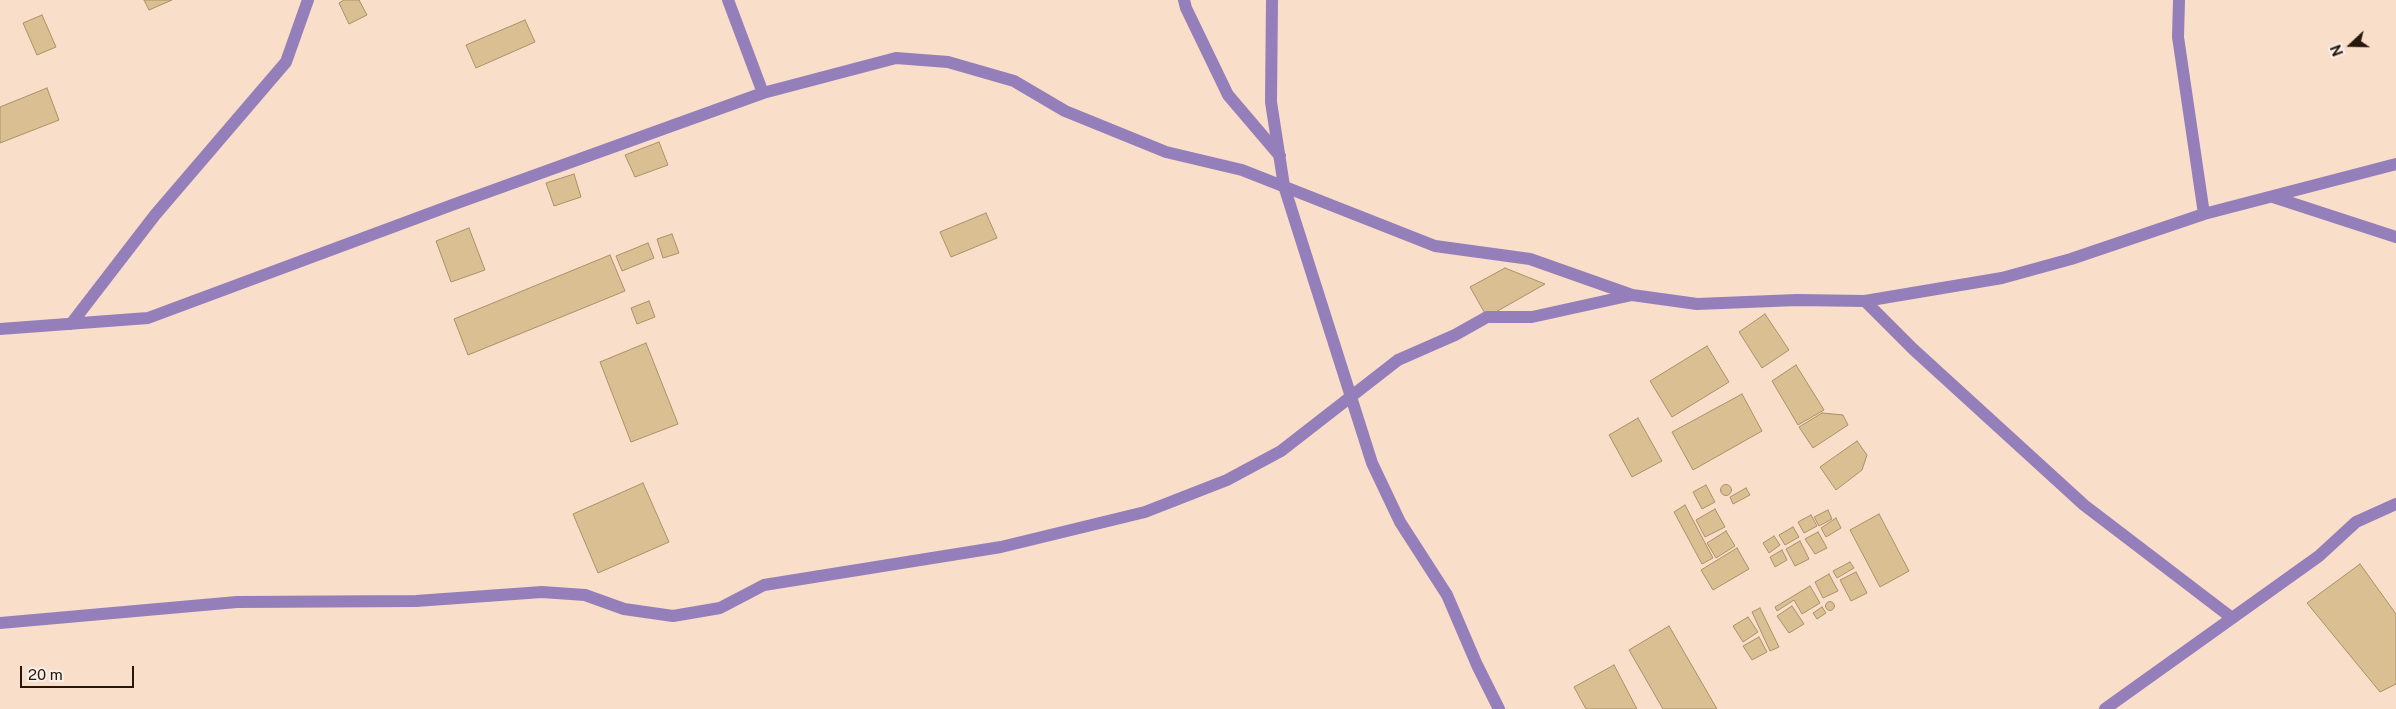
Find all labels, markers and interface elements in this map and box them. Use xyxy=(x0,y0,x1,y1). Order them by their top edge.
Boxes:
north arrow xyxy=(2326,20,2376,70)
text: N xyxy=(2328,42,2346,58)
scale bar xyxy=(22,656,136,688)
text: 20 m xyxy=(28,666,63,683)

